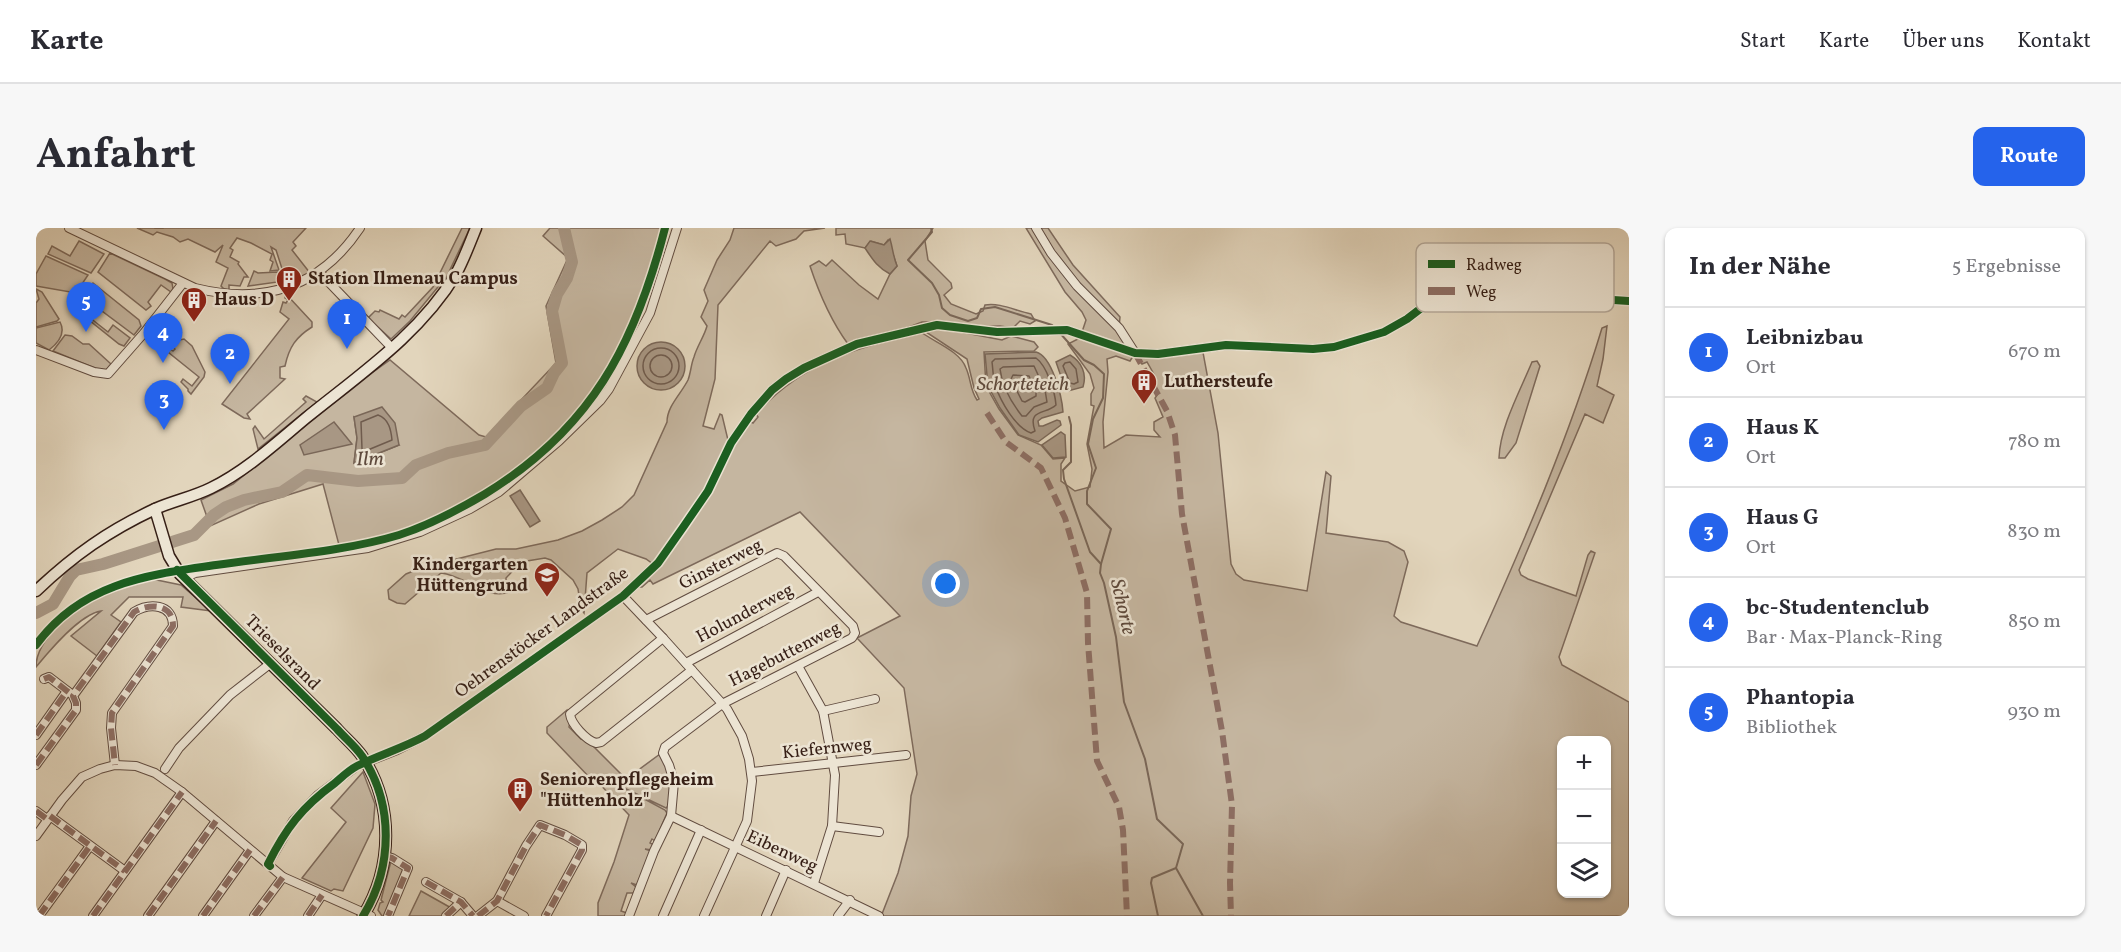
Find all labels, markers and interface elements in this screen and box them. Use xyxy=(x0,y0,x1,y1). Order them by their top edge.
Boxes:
text: Karte xyxy=(30,22,104,61)
text: Start xyxy=(1740,27,1786,56)
text: Karte xyxy=(1819,27,1869,56)
text: Über uns xyxy=(1902,27,1984,56)
text: Kontakt xyxy=(2017,27,2091,56)
text: Anfahrt xyxy=(36,127,196,186)
button: Route xyxy=(1973,127,2085,186)
legend xyxy=(1416,243,1614,312)
text: In der Nähe xyxy=(1689,249,1831,285)
text: 5 Ergebnisse xyxy=(1952,253,2061,281)
text: Radweg xyxy=(1466,255,1522,277)
building icon: Station Ilmenau Campus xyxy=(274,264,304,302)
place label: Station Ilmenau Campus xyxy=(308,267,518,292)
pin: 5 xyxy=(67,282,106,332)
text: Weg xyxy=(1466,282,1497,304)
building icon: Haus D xyxy=(179,285,209,323)
place label: Haus D xyxy=(214,288,274,313)
pin: 1 xyxy=(328,300,366,349)
pin: 4 xyxy=(144,314,182,363)
text: Leibnizbau xyxy=(1746,323,1863,354)
pin: 2 xyxy=(210,334,250,384)
text: 1 xyxy=(1704,338,1713,366)
text: 670 m xyxy=(2008,338,2061,366)
text: Ort xyxy=(1746,354,1776,382)
building icon: Luthersteufe xyxy=(1129,367,1159,405)
place label: Luthersteufe xyxy=(1164,370,1273,395)
water label: Schorteteich xyxy=(977,371,1069,399)
pin: 3 xyxy=(144,380,184,430)
text: Haus K xyxy=(1746,413,1819,444)
text: 2 xyxy=(1703,428,1714,456)
text: 780 m xyxy=(2008,428,2061,456)
text: Ort xyxy=(1746,444,1776,472)
water label: Ilm xyxy=(356,446,384,474)
text: Haus G xyxy=(1746,503,1819,534)
text: 3 xyxy=(1703,518,1714,546)
text: 830 m xyxy=(2007,518,2061,546)
street label: Ginsterweg xyxy=(675,533,767,597)
text: Ort xyxy=(1746,534,1776,562)
place label: Kindergarten Hüttengrund xyxy=(412,553,528,599)
school or university icon: Kindergarten Hüttengrund xyxy=(532,560,562,598)
street label: Oehrenstöcker Landstraße xyxy=(450,561,634,705)
your location xyxy=(931,569,960,598)
water label: Schorte xyxy=(1102,576,1142,638)
street label: Holunderweg xyxy=(692,578,798,650)
text: bc-Studentenclub xyxy=(1746,593,1929,624)
text: 4 xyxy=(1702,608,1715,636)
text: 850 m xyxy=(2008,608,2061,636)
street label: Trieselsrand xyxy=(239,610,325,696)
street label: Hagebuttenweg xyxy=(725,616,845,694)
text: Bar · Max-Planck-Ring xyxy=(1746,624,1942,652)
text: Phantopia xyxy=(1746,683,1855,714)
text: 5 xyxy=(1704,698,1713,726)
text: 930 m xyxy=(2007,698,2061,726)
text: Bibliothek xyxy=(1746,714,1837,742)
street label: Kiefernweg xyxy=(781,732,873,766)
map controls xyxy=(1557,736,1611,898)
button: + xyxy=(1557,736,1611,790)
place label: Seniorenpflegeheim "Hüttenholz" xyxy=(540,768,714,814)
building icon: Seniorenpflegeheim "Hüttenholz" xyxy=(505,775,535,813)
button: − xyxy=(1557,790,1611,844)
street label: Eibenweg xyxy=(742,825,822,879)
button: layers xyxy=(1557,844,1611,898)

